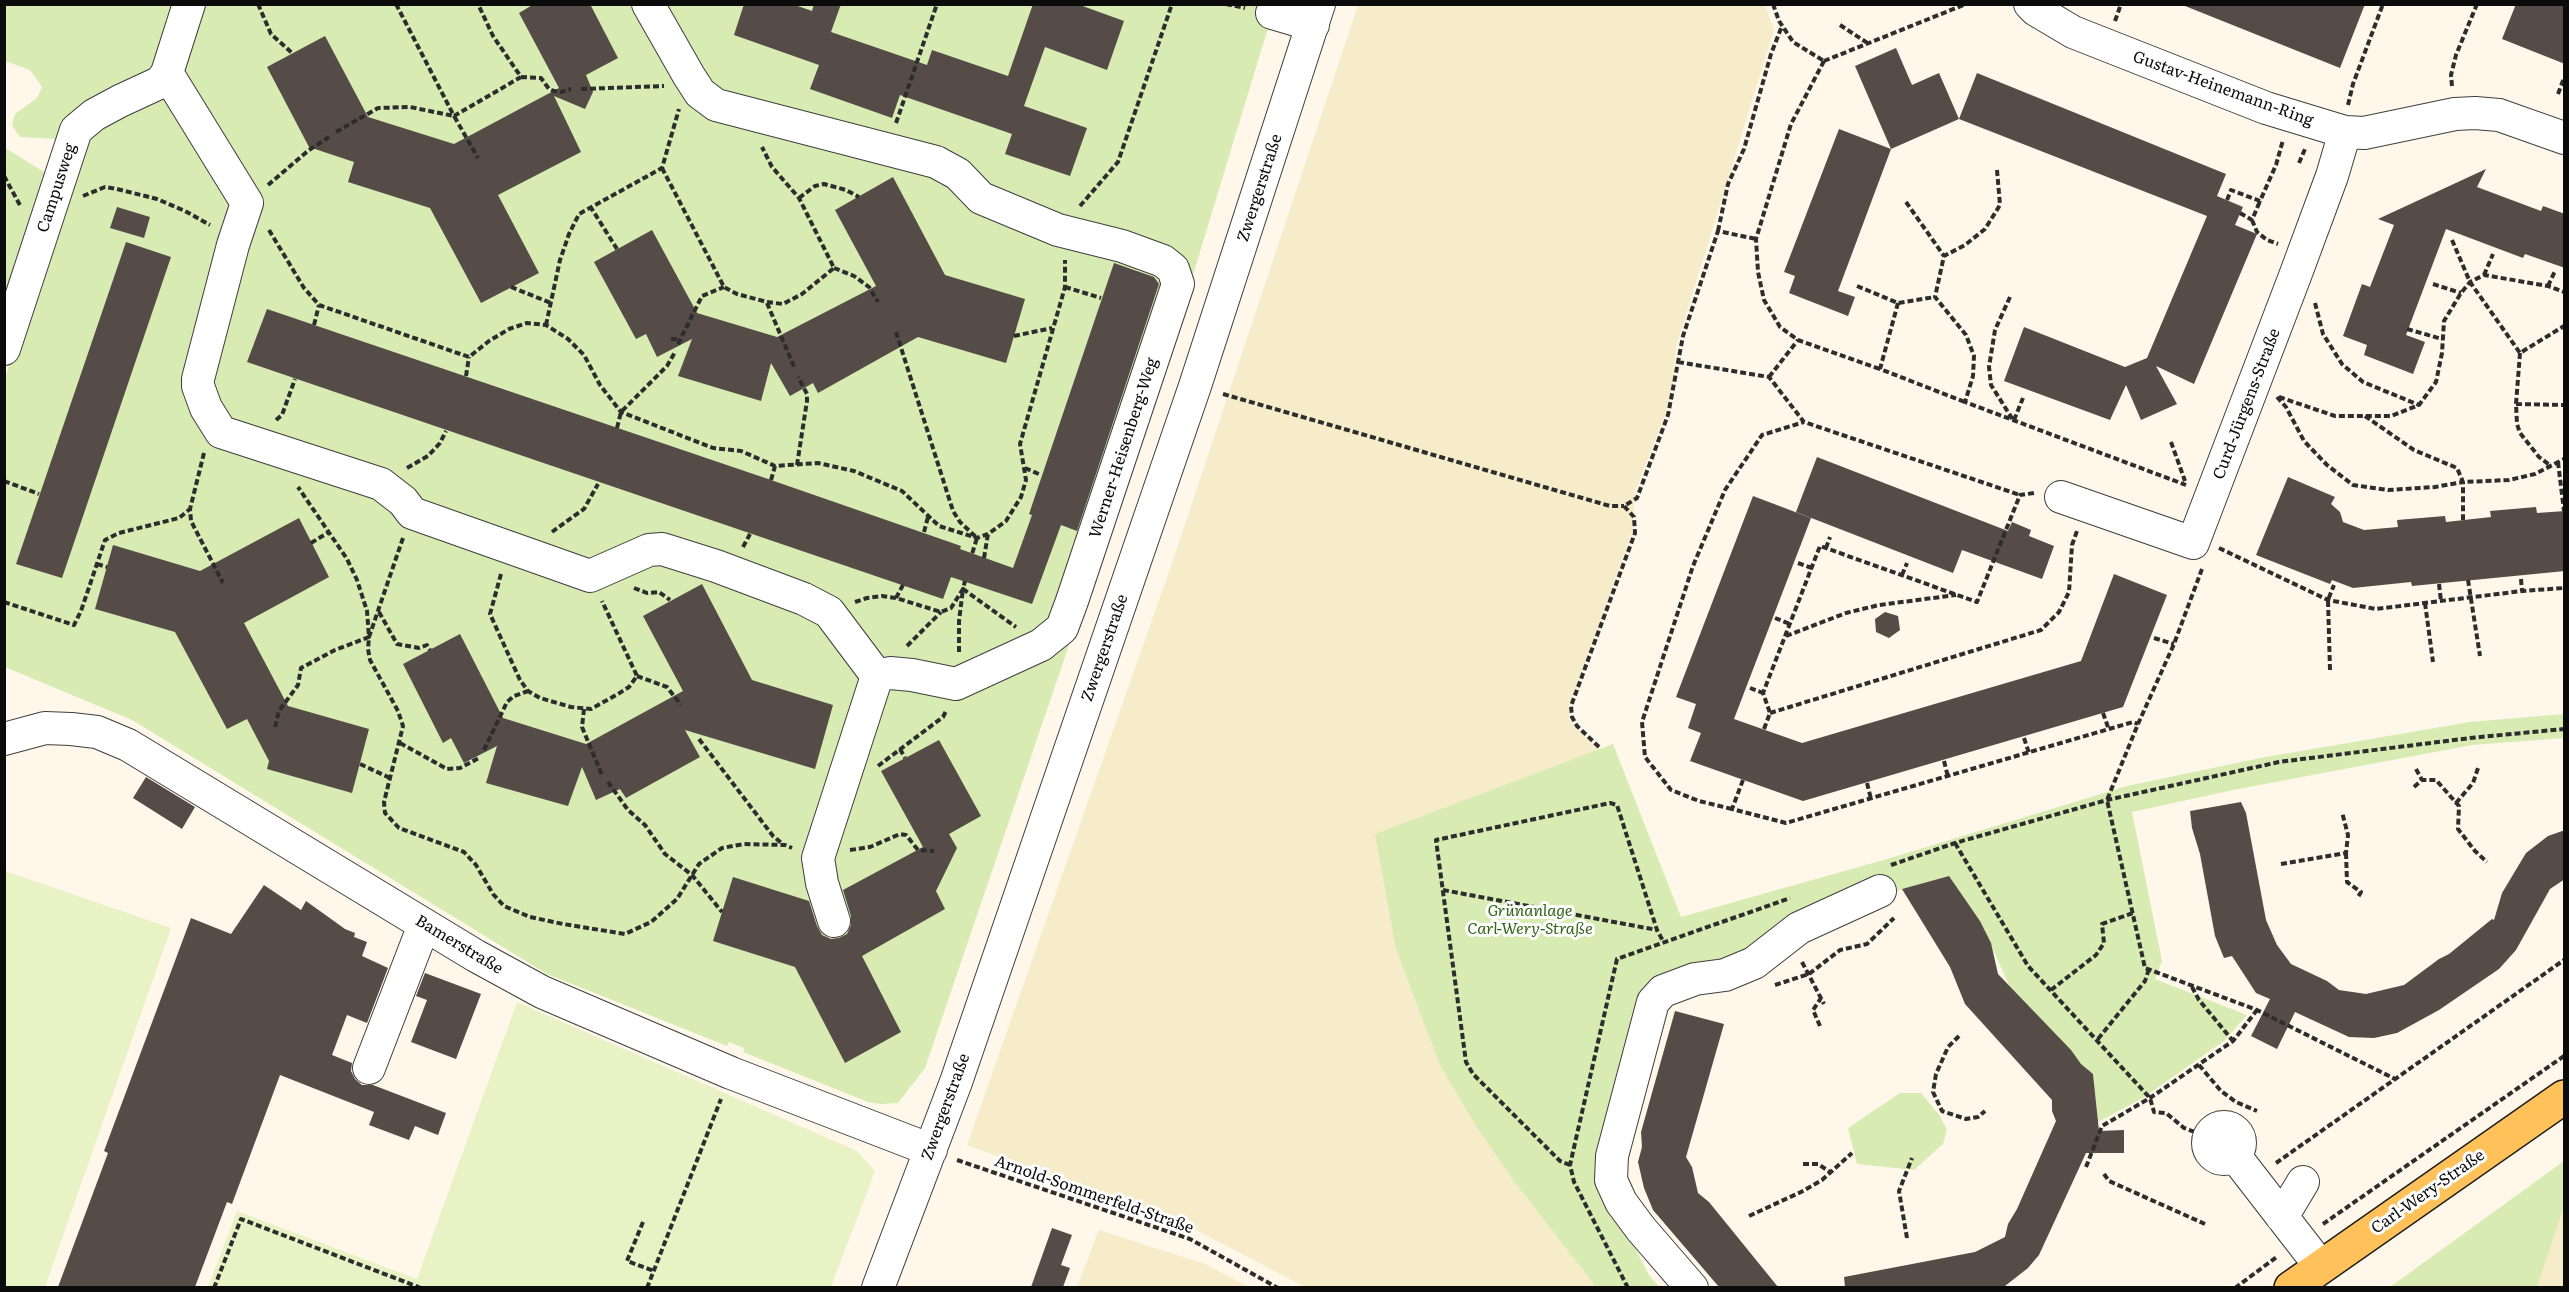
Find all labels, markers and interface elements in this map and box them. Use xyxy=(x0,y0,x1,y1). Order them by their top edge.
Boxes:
street label: Gustav-Heinemann-Ring xyxy=(2130,47,2316,131)
street label: Zwergerstraße xyxy=(1234,132,1286,244)
street label: Campusweg xyxy=(34,141,80,235)
street label: Curd-Jürgens-Straße xyxy=(2209,326,2285,482)
street label: Werner-Heisenberg-Weg xyxy=(1086,355,1162,541)
street label: Zwergerstraße xyxy=(1078,592,1132,704)
park label: Grünanlage Carl-Wery-Straße xyxy=(1467,901,1593,939)
street label: Bamerstraße xyxy=(412,911,506,979)
street label: Zwergerstraße xyxy=(918,1051,974,1163)
street label: Carl-Wery-Straße xyxy=(2368,1146,2488,1238)
street label: Arnold-Sommerfeld-Straße xyxy=(992,1152,1196,1238)

